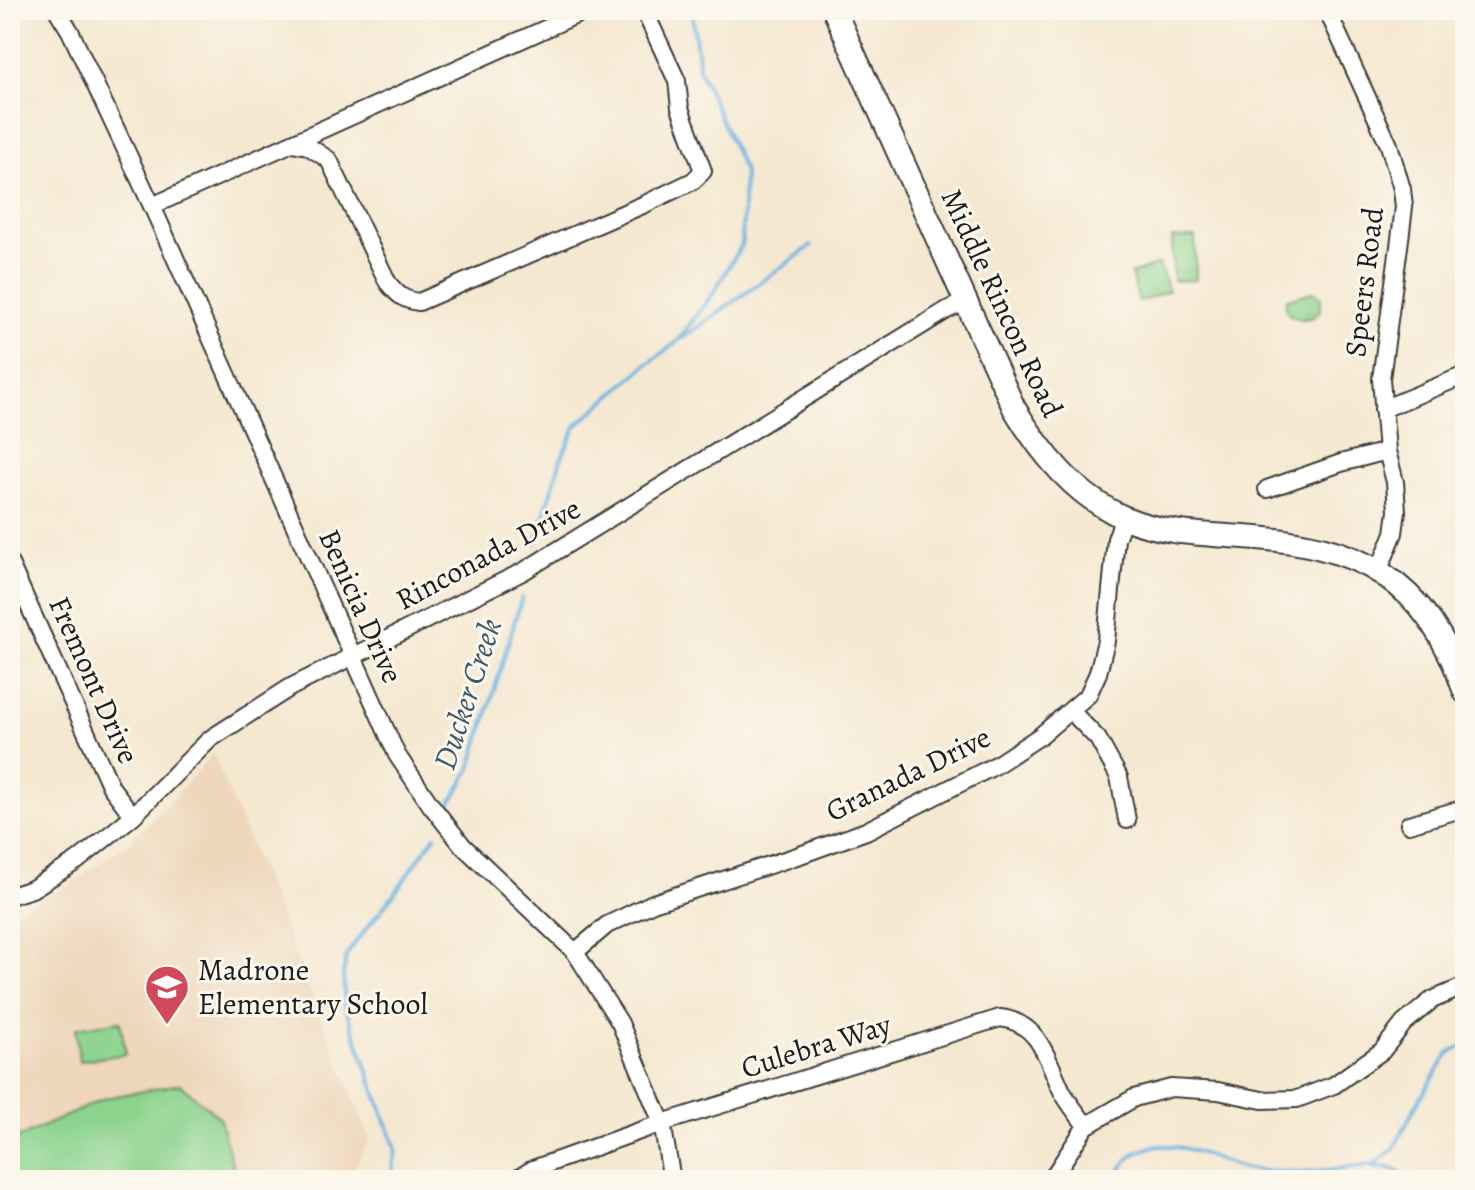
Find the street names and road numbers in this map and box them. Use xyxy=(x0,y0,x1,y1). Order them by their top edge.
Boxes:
street label: Middle Rincon Road xyxy=(932,182,1073,424)
street label: Speers Road xyxy=(1335,204,1393,359)
street label: Rinconada Drive xyxy=(389,488,587,620)
street label: Benicia Drive xyxy=(309,523,413,689)
street label: Fremont Drive xyxy=(39,590,149,770)
street label: Granada Drive xyxy=(819,717,997,831)
street label: Culebra Way xyxy=(736,1004,896,1088)

